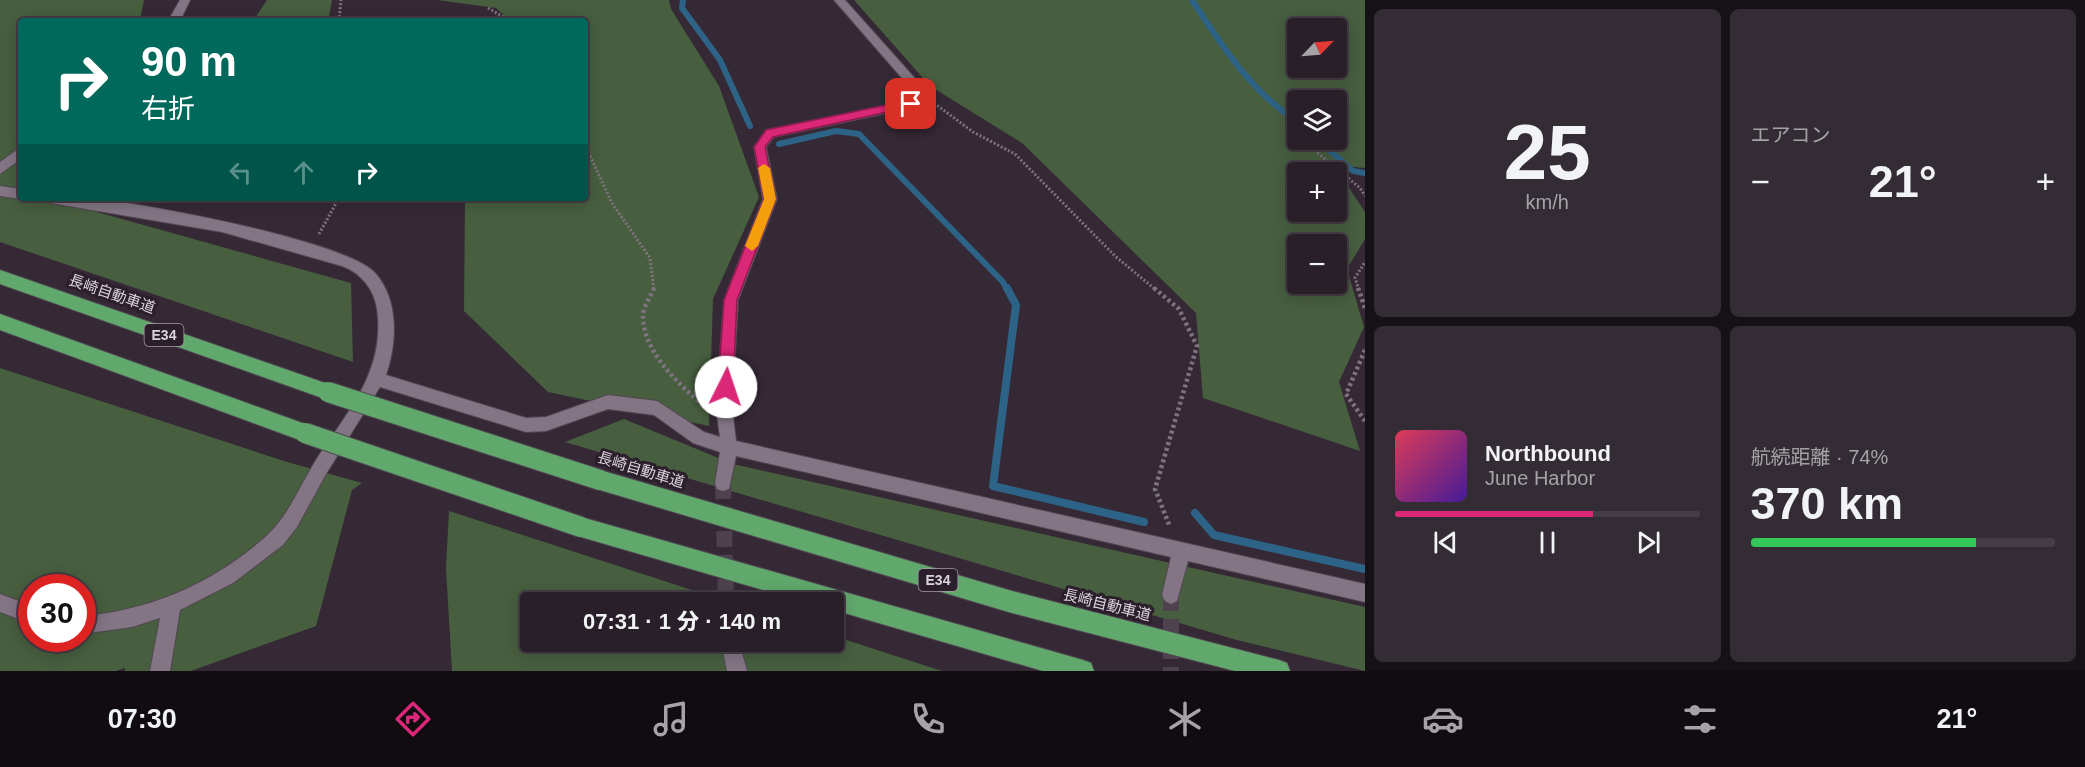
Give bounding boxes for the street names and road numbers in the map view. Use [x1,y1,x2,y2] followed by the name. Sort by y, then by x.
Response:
[67,271,157,316] street label: 長崎自動車道
[144,324,184,346] road number: E34
[596,448,687,491] street label: 長崎自動車道
[918,569,958,591] road number: E34
[1061,585,1153,624] street label: 長崎自動車道

